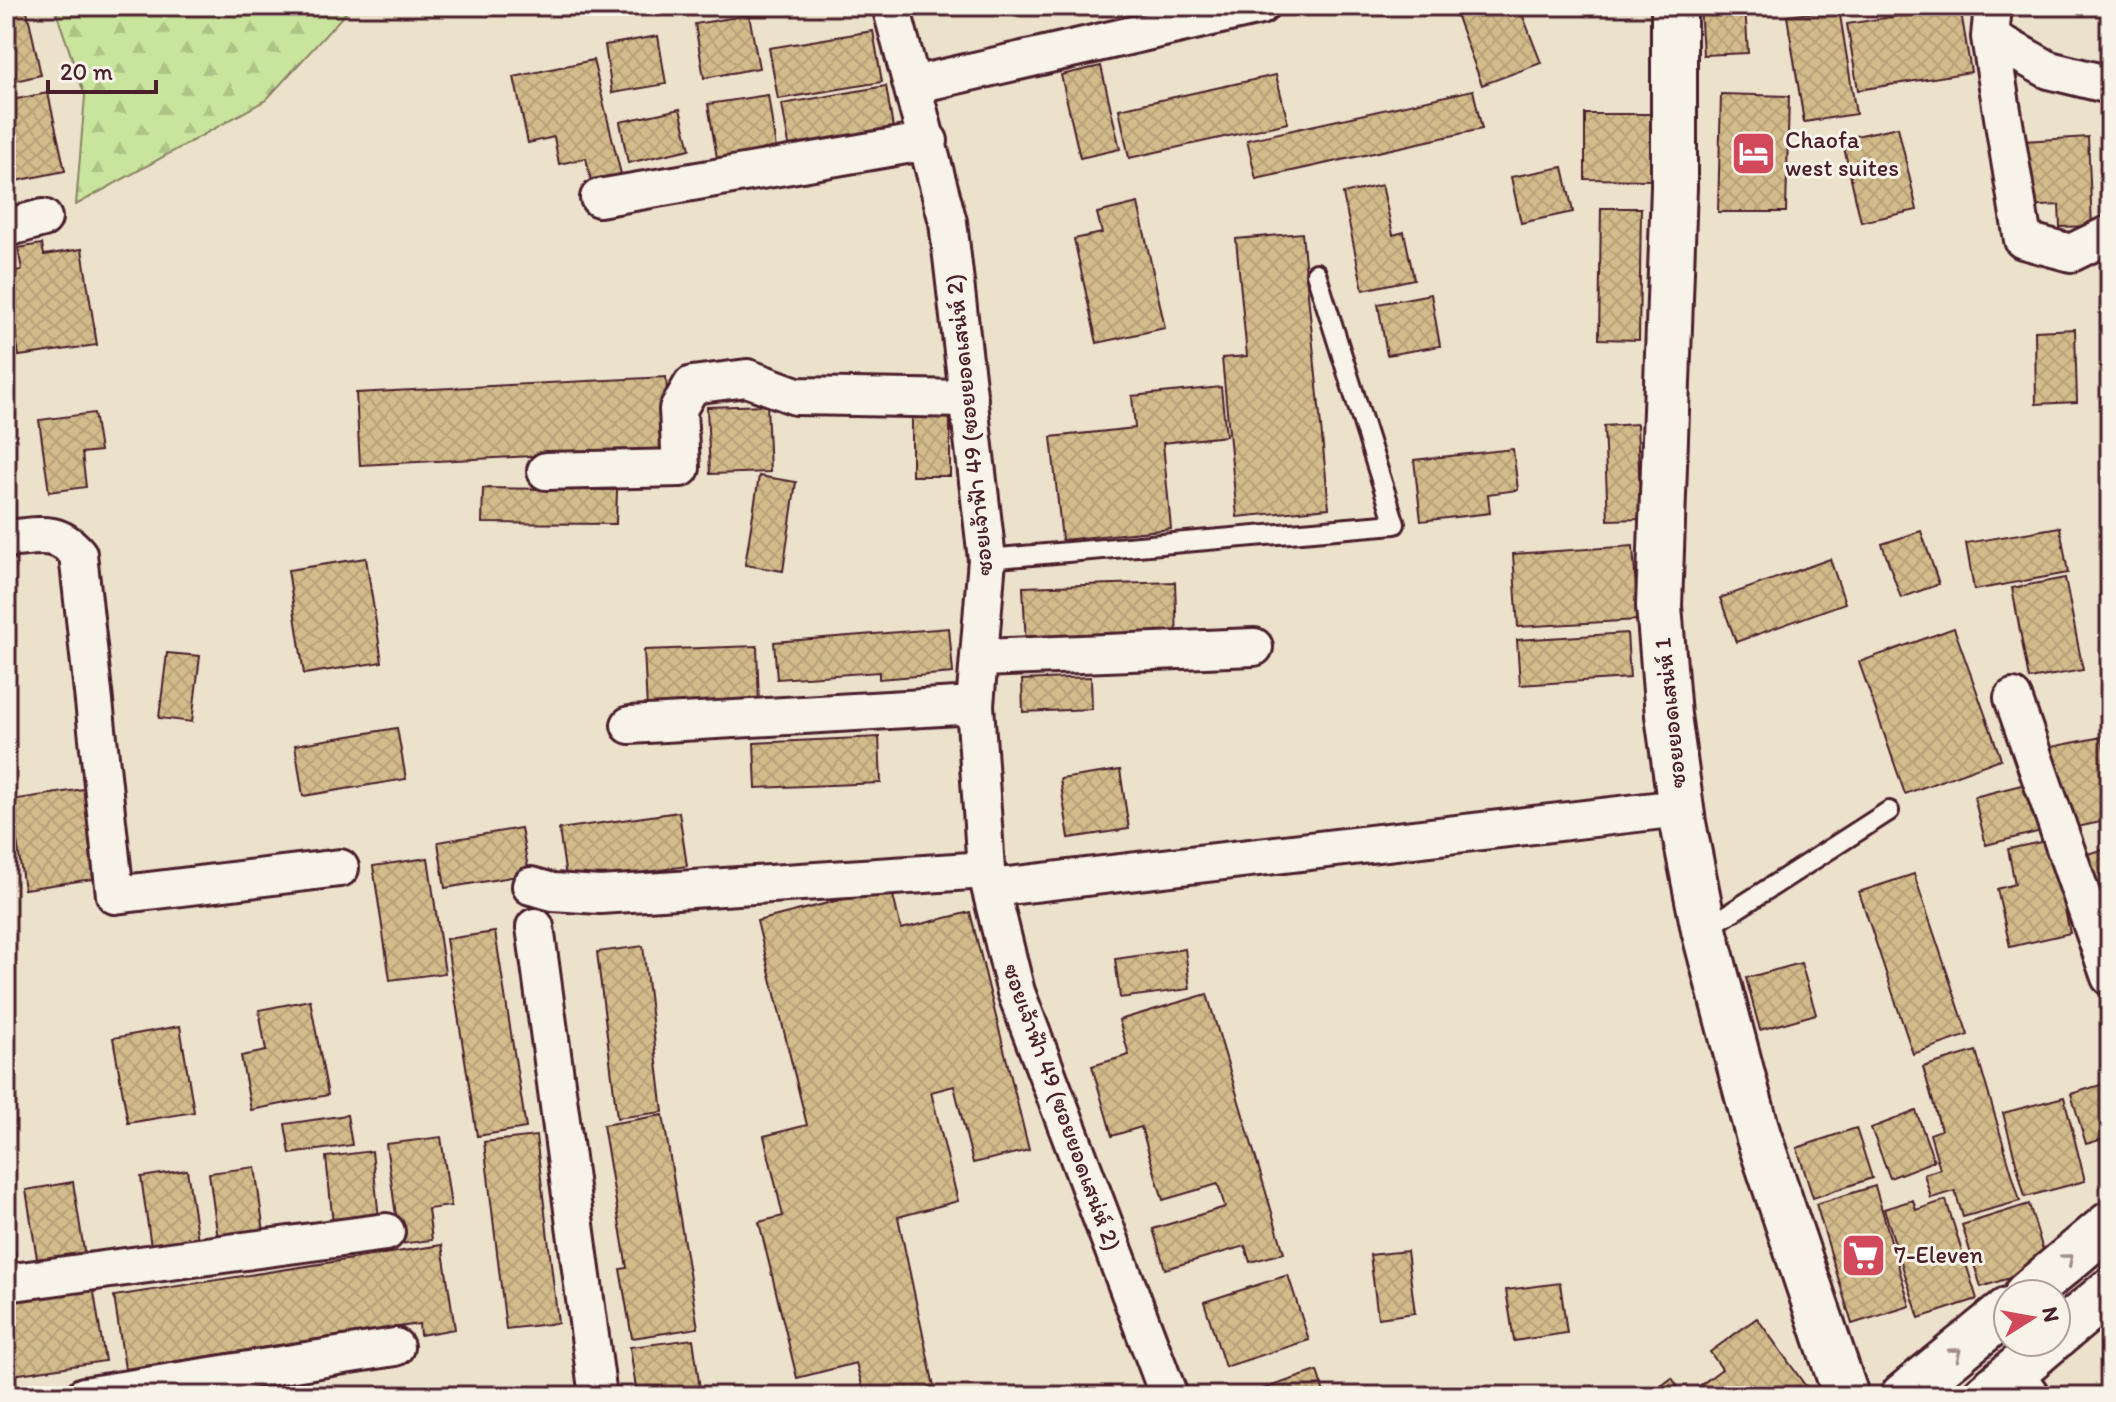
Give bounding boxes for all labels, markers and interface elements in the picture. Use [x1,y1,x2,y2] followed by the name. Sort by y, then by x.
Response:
[48,44,156,94] scale bar
[60,57,113,86] text: 20 m
[1785,125,1899,182] place label: Chaofa west suites
[1730,130,1778,178] hotel icon: Chaofa west suites
[938,273,999,577] street label: ซอยเจ้าฟ้า 49 (ซอยยอดเสน่ห์ 2)
[1647,636,1692,790] street label: ซอยยอดเสน่ห์ 1
[997,959,1128,1254] street label: ซอยเจ้าฟ้า 49 (ซอยยอดเสน่ห์ 2)
[1839,1231,1887,1279] supermarket icon: 7-Eleven
[1894,1240,1984,1269] place label: 7-Eleven
[2059,1254,2074,1269] one-way arrow
[1992,1278,2072,1358] north arrow
[2036,1304,2066,1324] text: N
[1947,1348,1961,1363] one-way arrow

